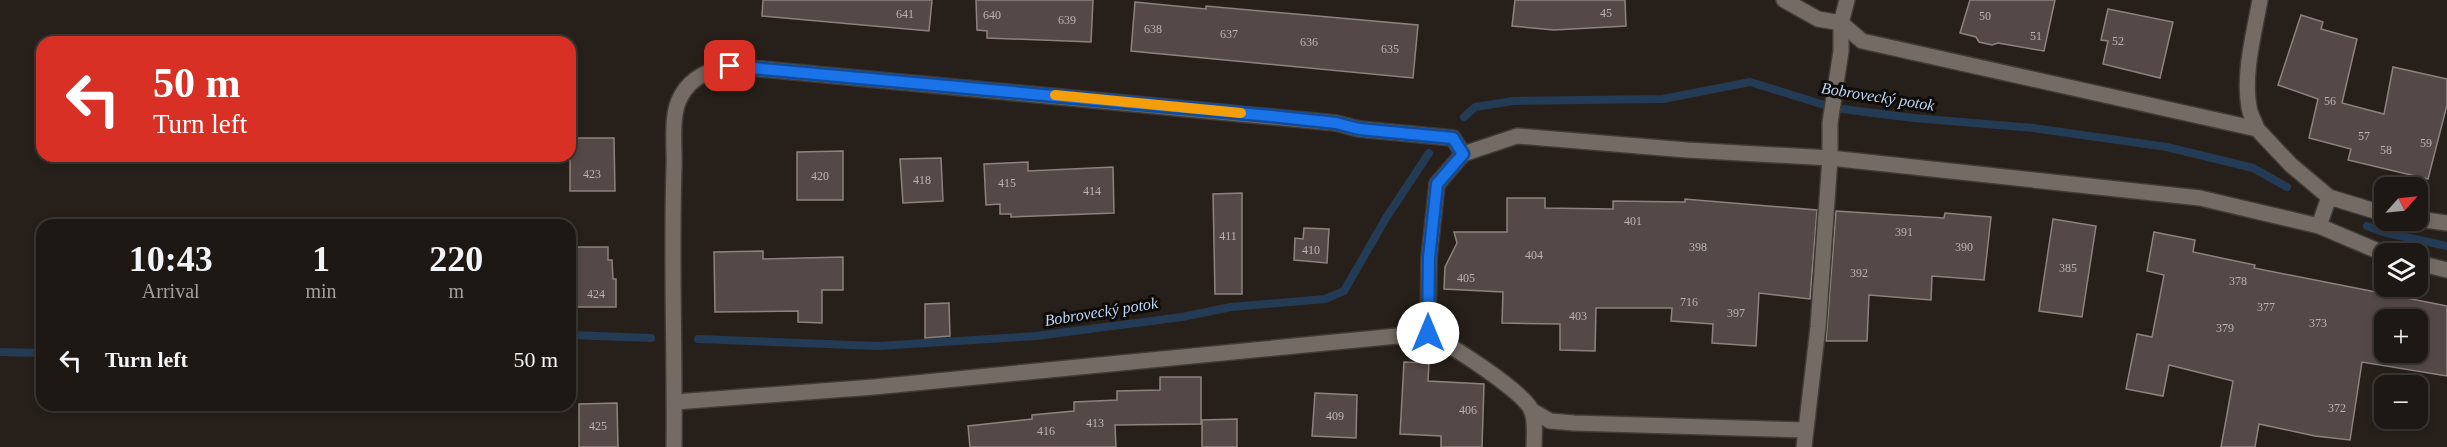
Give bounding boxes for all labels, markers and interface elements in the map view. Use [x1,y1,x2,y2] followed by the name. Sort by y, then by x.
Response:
[1600,6,1612,20] house number: 45
[896,7,914,21] house number: 641
[983,8,1001,22] house number: 640
[1979,9,1991,23] house number: 50
[1058,13,1076,27] house number: 639
[1144,22,1162,36] house number: 638
[1220,27,1238,41] house number: 637
[2030,29,2042,43] house number: 51
[2112,34,2124,48] house number: 52
[1300,35,1318,49] house number: 636
[704,40,755,91] pin
[1381,42,1399,56] house number: 635
[713,49,746,82] icon: arrive
[54,60,132,138] icon: left
[153,60,241,106] text: 50 m
[1820,79,1937,115] water label: Bobrovecký potok
[2324,94,2336,108] house number: 56
[153,109,247,139] text: Turn left
[2358,129,2370,143] house number: 57
[2420,136,2432,150] house number: 59
[2380,143,2392,157] house number: 58
[583,167,601,181] house number: 423
[811,169,829,183] house number: 420
[913,173,931,187] house number: 418
[998,176,1016,190] house number: 415
[2374,177,2428,231] north arrow
[2374,177,2428,429] map controls
[1083,184,1101,198] house number: 414
[1624,214,1642,228] house number: 401
[1895,225,1913,239] house number: 391
[1219,229,1237,243] house number: 411
[129,239,213,279] text: 10:43
[312,239,330,279] text: 1
[429,239,483,279] text: 220
[1689,240,1707,254] house number: 398
[1955,240,1973,254] house number: 390
[1302,243,1320,257] house number: 410
[2374,243,2428,297] button: layers
[1525,248,1543,262] house number: 404
[2059,261,2077,275] house number: 385
[1850,266,1868,280] house number: 392
[1457,271,1475,285] house number: 405
[2229,274,2247,288] house number: 378
[142,280,200,302] text: Arrival
[305,280,337,302] text: min
[449,280,464,302] text: m
[587,287,605,301] house number: 424
[1043,294,1160,330] water label: Bobrovecký potok
[1680,295,1698,309] house number: 716
[2257,300,2275,314] house number: 377
[1396,301,1460,365] position arrow
[1727,306,1745,320] house number: 397
[1569,309,1587,323] house number: 403
[2374,309,2428,363] button: +
[2309,316,2327,330] house number: 373
[2216,321,2234,335] house number: 379
[54,344,87,377] icon: left
[105,347,188,372] text: Turn left
[513,347,558,372] text: 50 m
[2374,375,2428,429] button: −
[2328,401,2346,415] house number: 372
[1459,403,1477,417] house number: 406
[1326,409,1344,423] house number: 409
[1086,416,1104,430] house number: 413
[589,419,607,433] house number: 425
[1037,424,1055,438] house number: 416

